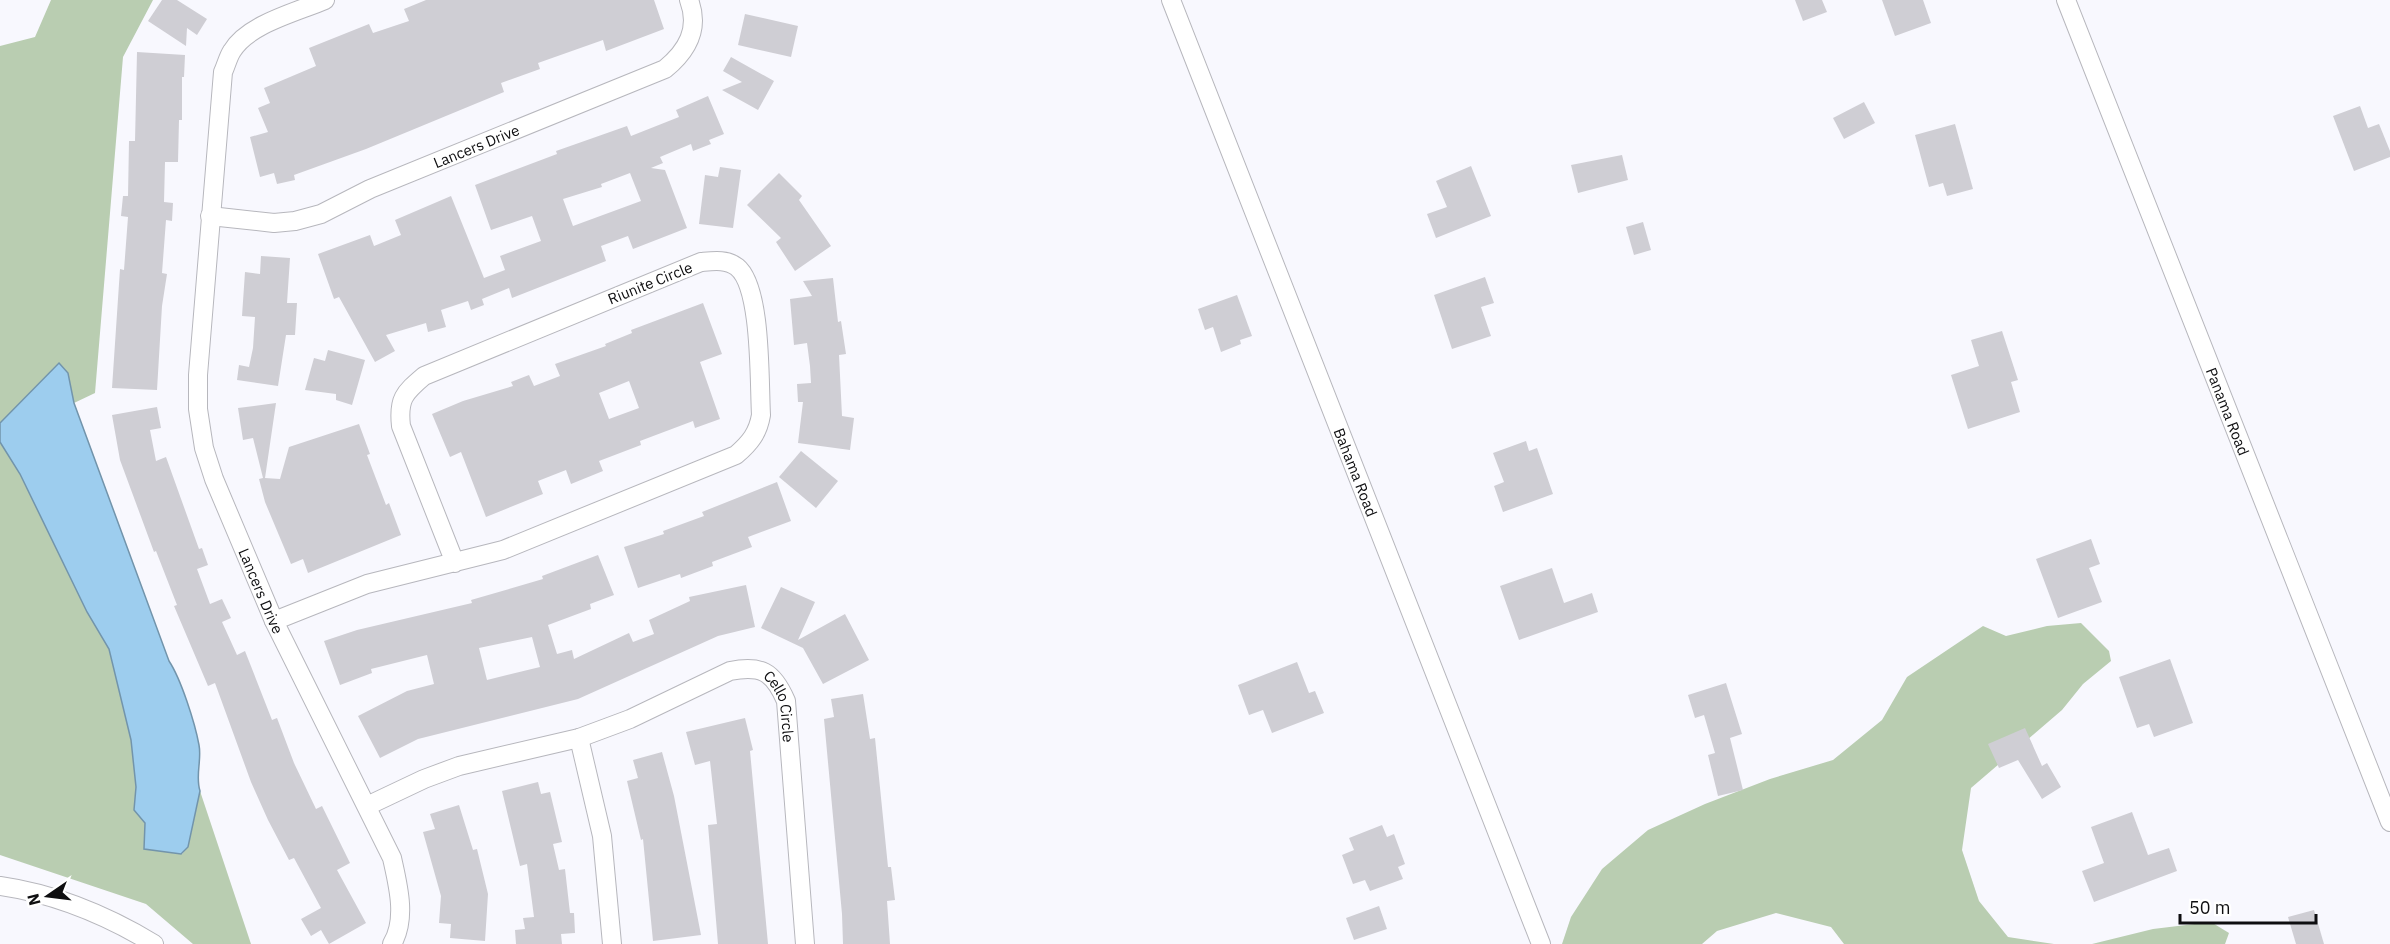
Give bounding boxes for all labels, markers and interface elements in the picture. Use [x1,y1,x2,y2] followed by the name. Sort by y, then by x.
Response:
[430,120,522,172] street label: Lancers Drive
[605,257,695,309] street label: Riunite Circle
[2202,365,2254,458] street label: Panama Road
[1330,425,1382,519] street label: Bahama Road
[235,545,288,637] street label: Lancers Drive
[760,666,799,743] street label: Cello Circle
[18,866,78,926] north arrow
[2180,887,2316,925] scale bar
[22,892,45,908] text: N
[2189,896,2231,919] text: 50 m

